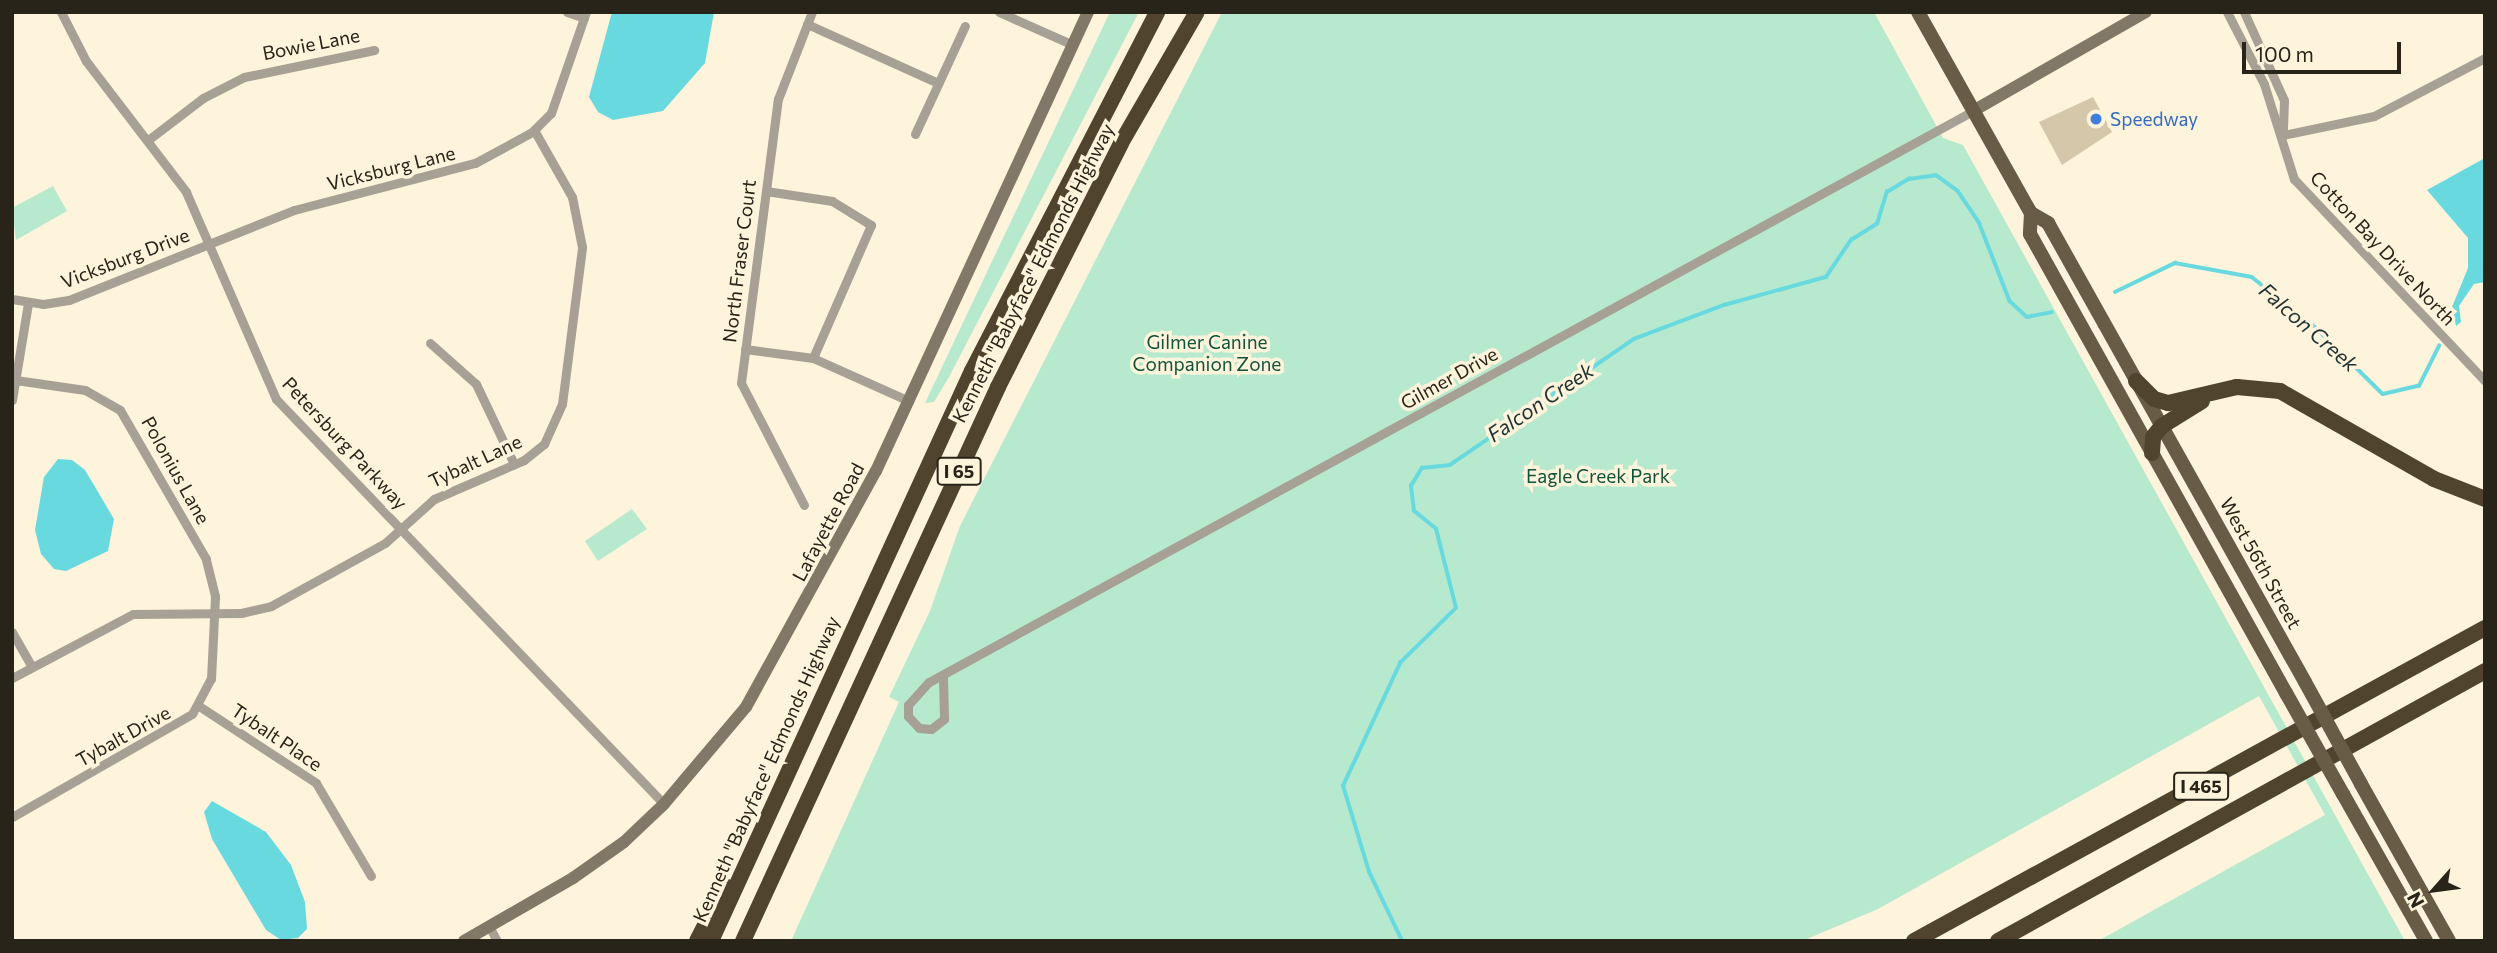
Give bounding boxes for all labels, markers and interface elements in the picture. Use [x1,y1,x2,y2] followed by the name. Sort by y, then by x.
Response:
[260,23,362,65] street label: Bowie Lane
[2245,28,2404,72] scale bar
[2255,41,2314,66] text: 100 m
[2110,108,2198,130] place label: Speedway
[2088,111,2104,127] marker: Speedway
[947,120,1119,426] street label: Kenneth "Babyface" Edmonds Highway
[325,141,457,195] street label: Vicksburg Lane
[2306,166,2460,330] street label: Cotton Bay Drive North
[718,178,760,344] street label: North Fraser Court
[58,223,192,293] street label: Vicksburg Drive
[2254,277,2364,377] water label: Falcon Creek
[1133,331,1281,375] park label: Gilmer Canine Companion Zone
[1397,342,1501,414] street label: Gilmer Drive
[1482,357,1598,447] water label: Falcon Creek
[278,372,412,514] street label: Petersburg Parkway
[137,412,215,528] street label: Polonius Lane
[425,430,525,492] street label: Tybalt Lane
[936,457,982,486] road number: I 65
[787,459,869,585] street label: Lafayette Road
[1526,465,1670,487] park label: Eagle Creek Park
[2216,493,2306,633] street label: West 56th Street
[688,612,844,926] street label: Kenneth "Babyface" Edmonds Highway
[227,698,327,776] street label: Tybalt Place
[72,701,174,771] street label: Tybalt Drive
[2173,772,2229,800] road number: I 465
[2399,855,2469,925] north arrow
[2402,888,2429,912] text: N

